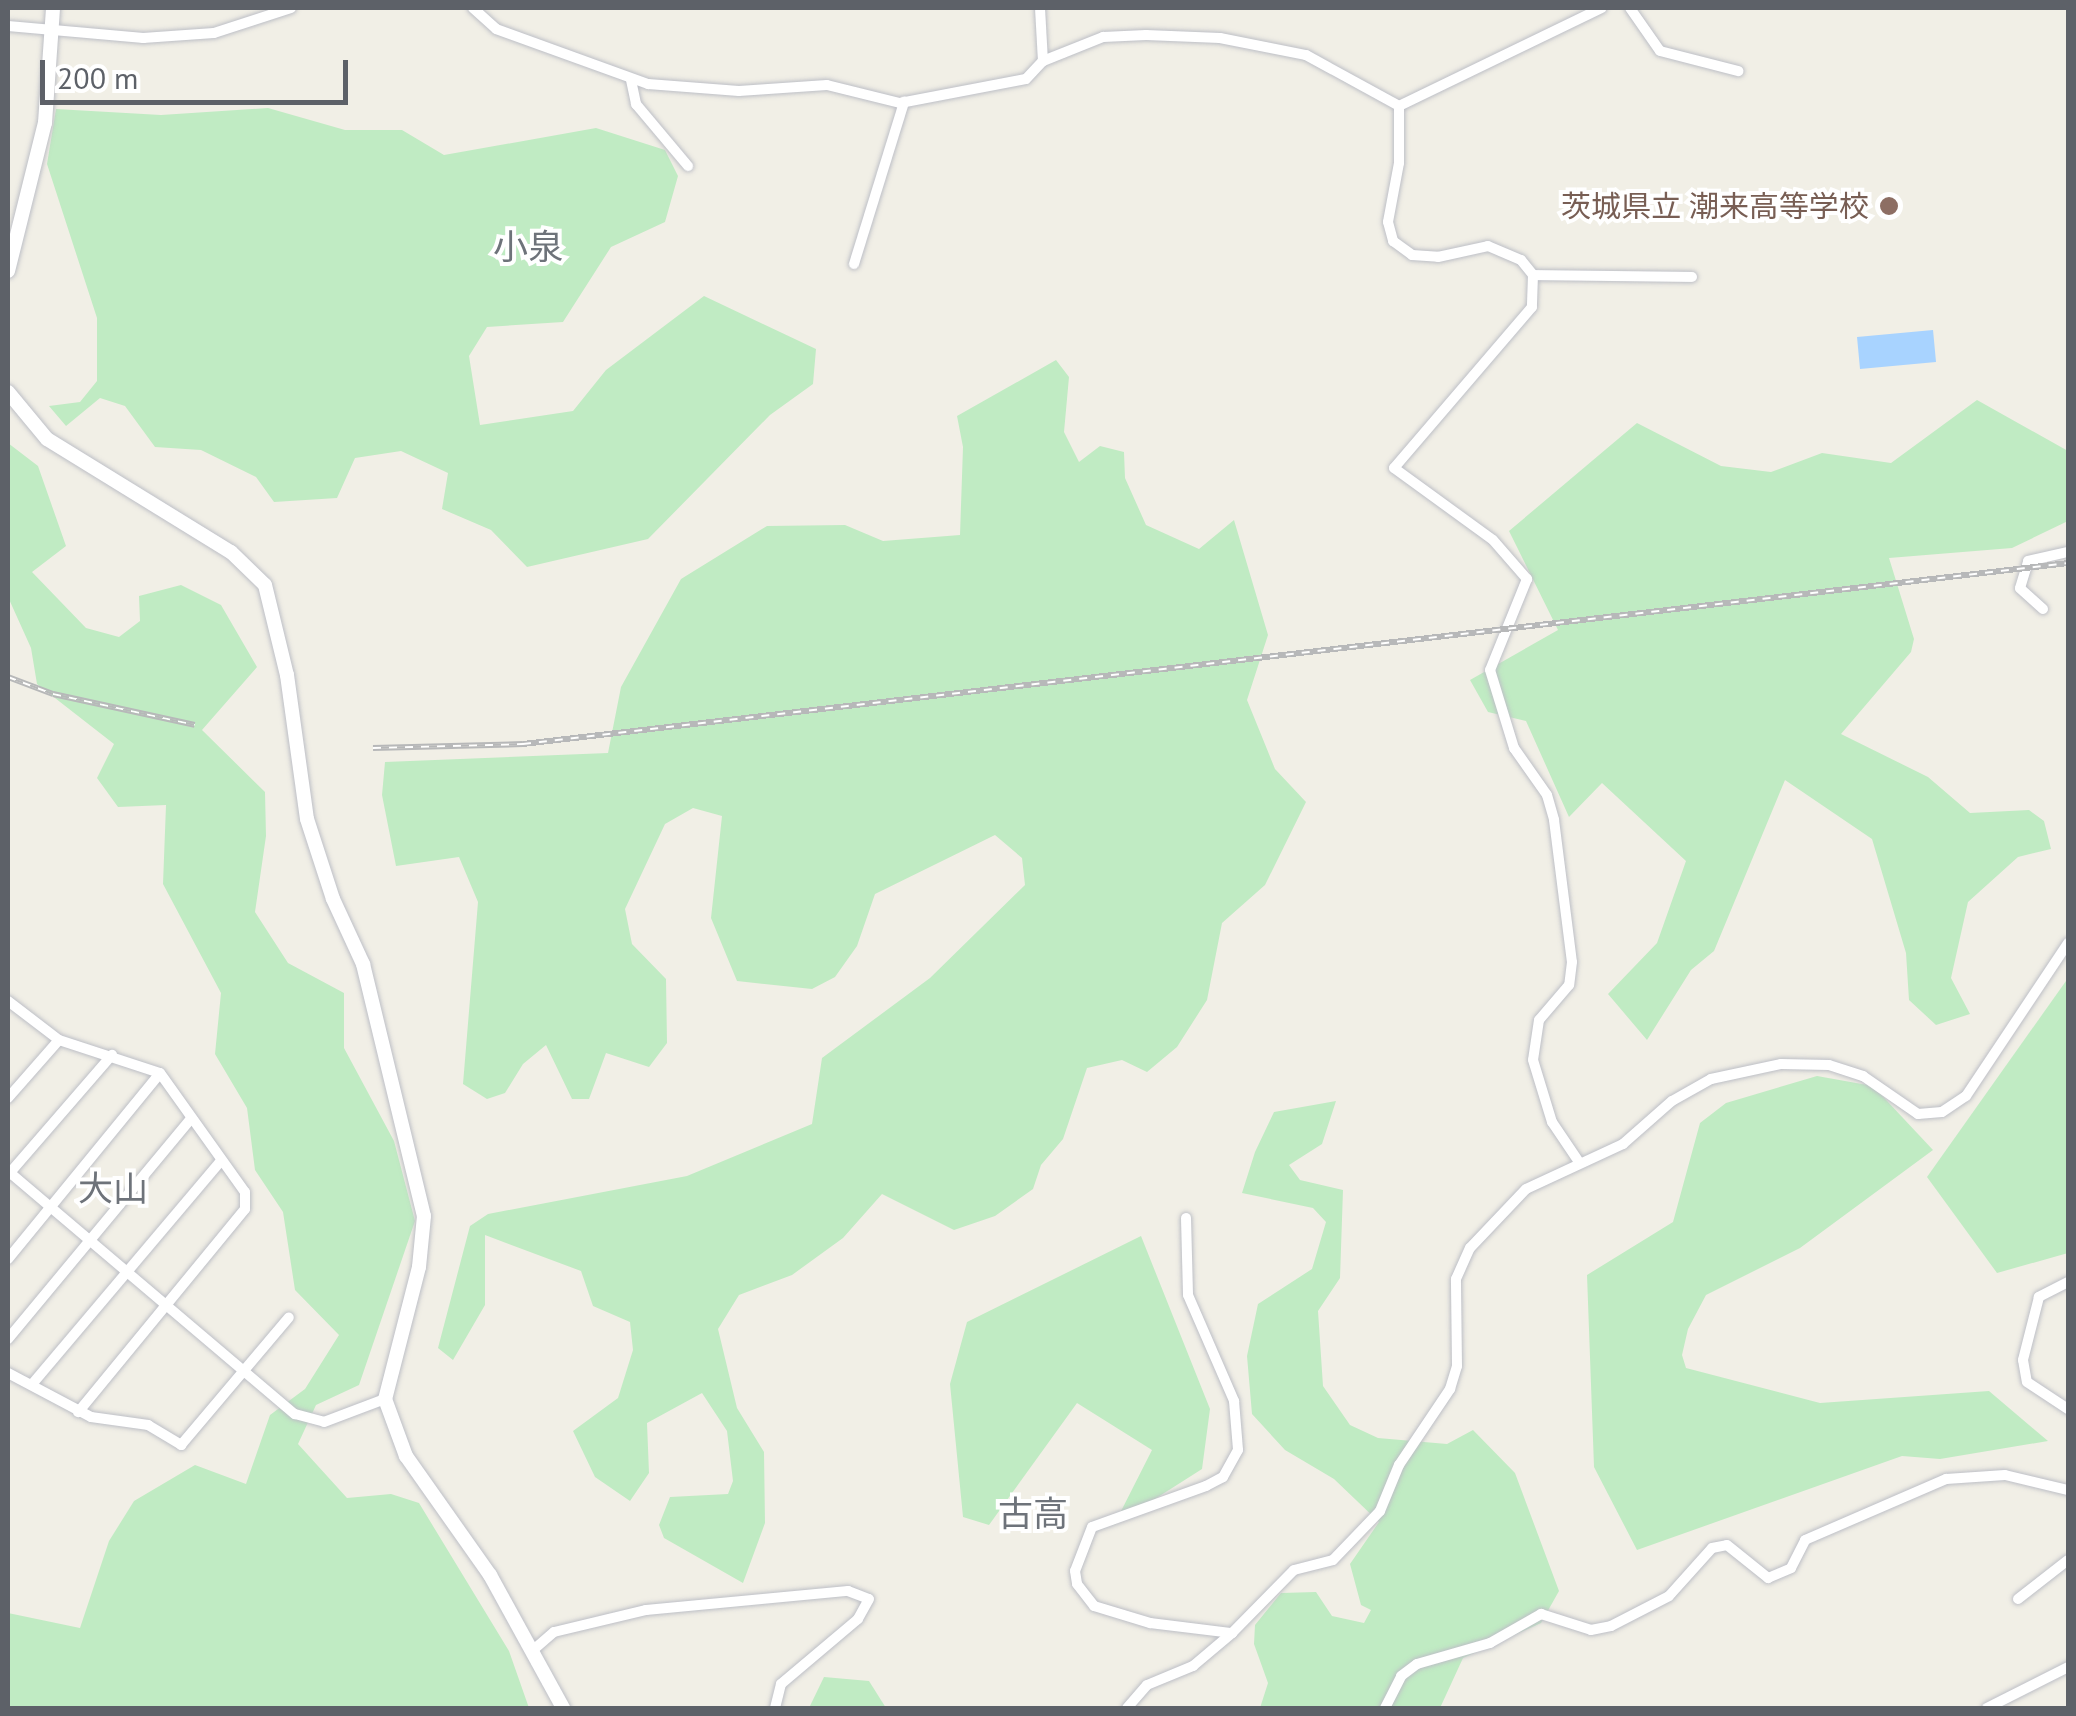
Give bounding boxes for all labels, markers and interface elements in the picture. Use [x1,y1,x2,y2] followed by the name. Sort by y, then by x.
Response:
[45,40,352,102] scale bar
[57,58,138,97] text: 200 m
[1561,188,1869,224] place label: 茨城県立 潮来高等学校
[1878,195,1900,217] marker: 茨城県立 潮来高等学校
[493,225,563,267] district label: 小泉
[78,1167,148,1209] district label: 大山
[998,1492,1068,1534] district label: 古高

